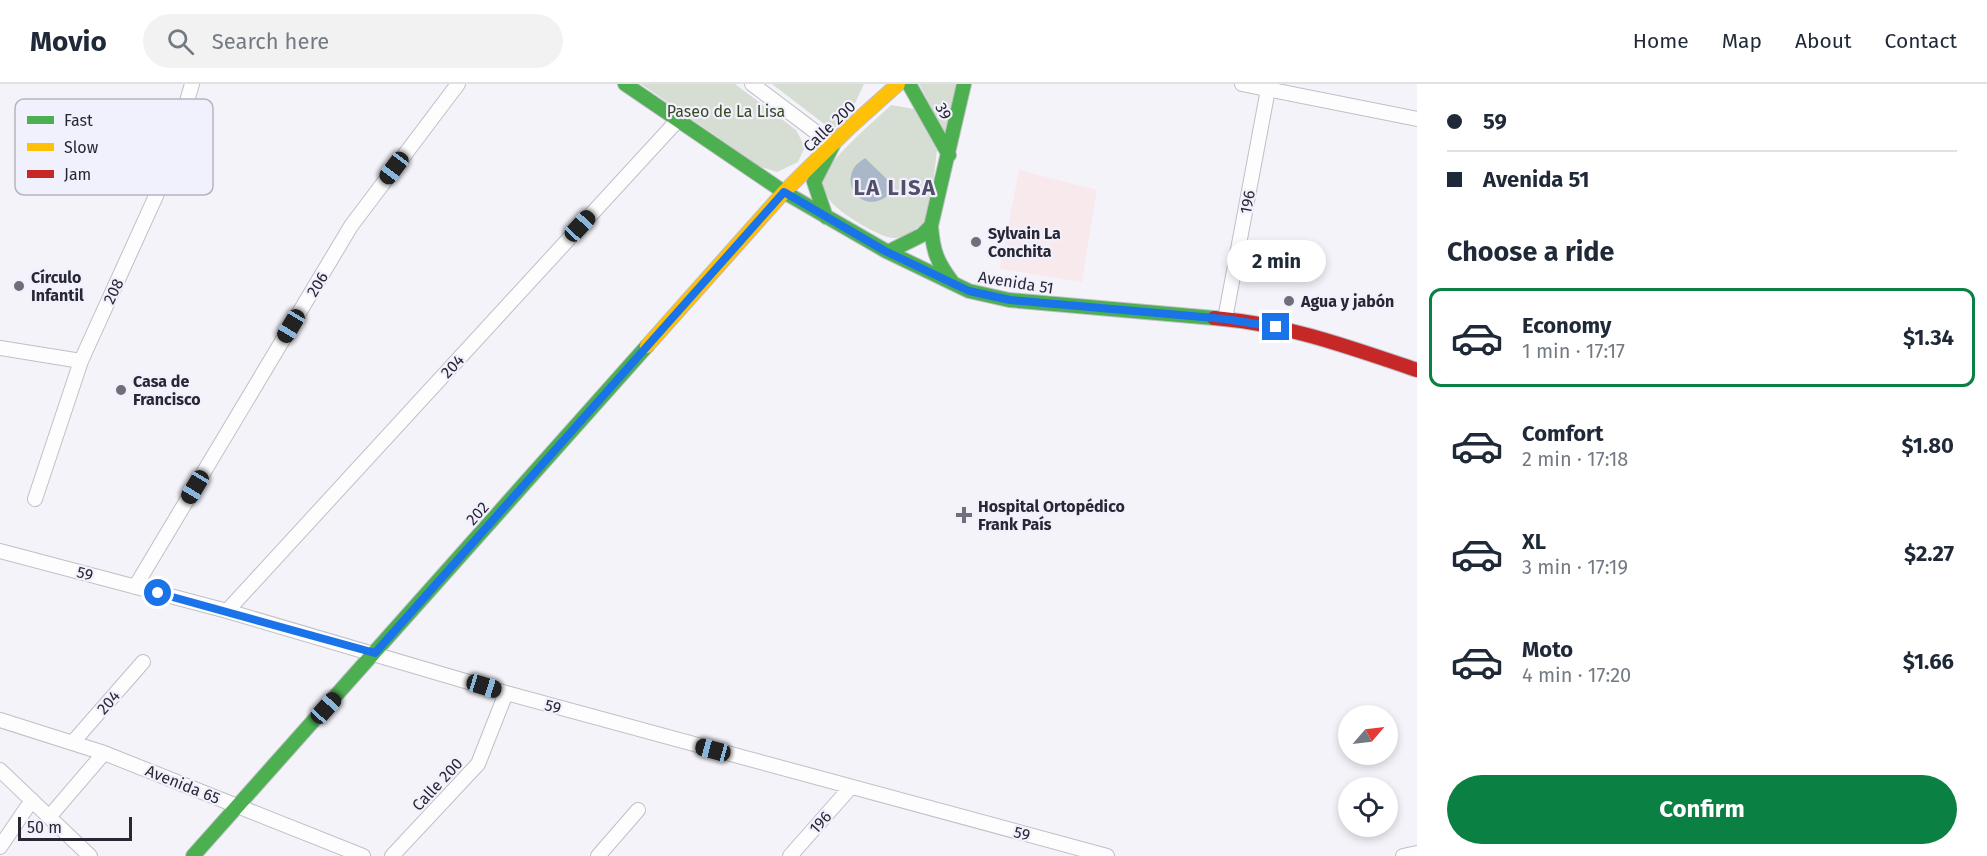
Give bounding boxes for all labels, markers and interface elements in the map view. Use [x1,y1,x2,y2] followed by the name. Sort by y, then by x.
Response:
[143,14,563,68] search box
[30,25,107,58] text: Movio
[164,25,197,58] icon: search
[212,28,329,55] text: Search here
[1633,28,1689,54] text: Home
[1722,28,1762,54] text: Map
[1795,28,1852,54] text: About
[1885,28,1957,54] text: Contact
[799,97,860,156] street label: Calle 200
[15,99,213,195] legend
[931,100,956,123] street label: 39
[667,102,785,121] park label: Paseo de La Lisa
[1483,108,1507,135] text: 59
[64,111,93,130] text: Fast
[64,138,99,157] text: Slow
[376,148,412,188] car
[64,165,91,184] text: Jam
[1483,166,1589,193] text: Avenida 51
[853,174,937,201] district label: LA LISA
[1236,189,1259,215] street label: 196
[561,207,599,245] car
[988,224,1061,261] place label: Sylvain La Conchita
[969,235,983,249] marker: Sylvain La Conchita
[1447,236,1614,268] text: Choose a ride
[1226,240,1326,282] callout: 2 min
[1252,249,1301,273] text: 2 min
[977,267,1055,298] street label: Avenida 51
[31,268,84,305] place label: Círculo Infantil
[303,268,332,300] street label: 206
[99,275,128,307] street label: 208
[12,279,26,293] marker: Círculo Infantil
[1300,292,1394,311] place label: Agua y jabón
[1282,294,1296,308] marker: Agua y jabón
[274,306,308,346] car
[1450,311,1504,365] icon: car
[1522,312,1611,339] text: Economy
[1262,313,1289,340] route end
[1903,324,1954,351] text: $1.34
[1522,339,1625,363] text: 1 min · 17:17
[437,350,468,382] street label: 204
[133,372,201,409] place label: Casa de Francisco
[114,383,128,397] marker: Casa de Francisco
[1450,419,1504,473] icon: car
[1522,420,1603,447] text: Comfort
[1902,432,1954,459] text: $1.80
[1522,447,1628,471] text: 2 min · 17:18
[178,467,212,507] car
[978,497,1125,534] place label: Hospital Ortopédico Frank País
[462,498,493,529] street label: 202
[955,506,973,524] marker: Hospital Ortopédico Frank País
[1450,527,1504,581] icon: car
[1522,528,1546,555] text: XL
[1904,540,1954,567] text: $2.27
[1522,555,1628,579] text: 3 min · 17:19
[75,562,95,585] street label: 59
[144,579,171,606] route start
[1450,635,1504,689] icon: car
[1522,636,1573,663] text: Moto
[1903,648,1954,675] text: $1.66
[1522,663,1631,687] text: 4 min · 17:20
[464,672,504,700] car
[93,686,124,718] street label: 204
[307,689,345,727] car
[543,695,563,718] street label: 59
[1338,705,1398,765] north arrow
[1338,705,1398,837] map controls
[693,737,733,763] car
[408,754,467,815] street label: Calle 200
[143,761,223,808] street label: Avenida 65
[1447,775,1957,844] button: Confirm
[1338,777,1398,837] button: locate
[805,807,835,838] street label: 196
[18,814,132,842] scale bar
[27,818,62,837] text: 50 m
[1012,822,1032,845] street label: 59

